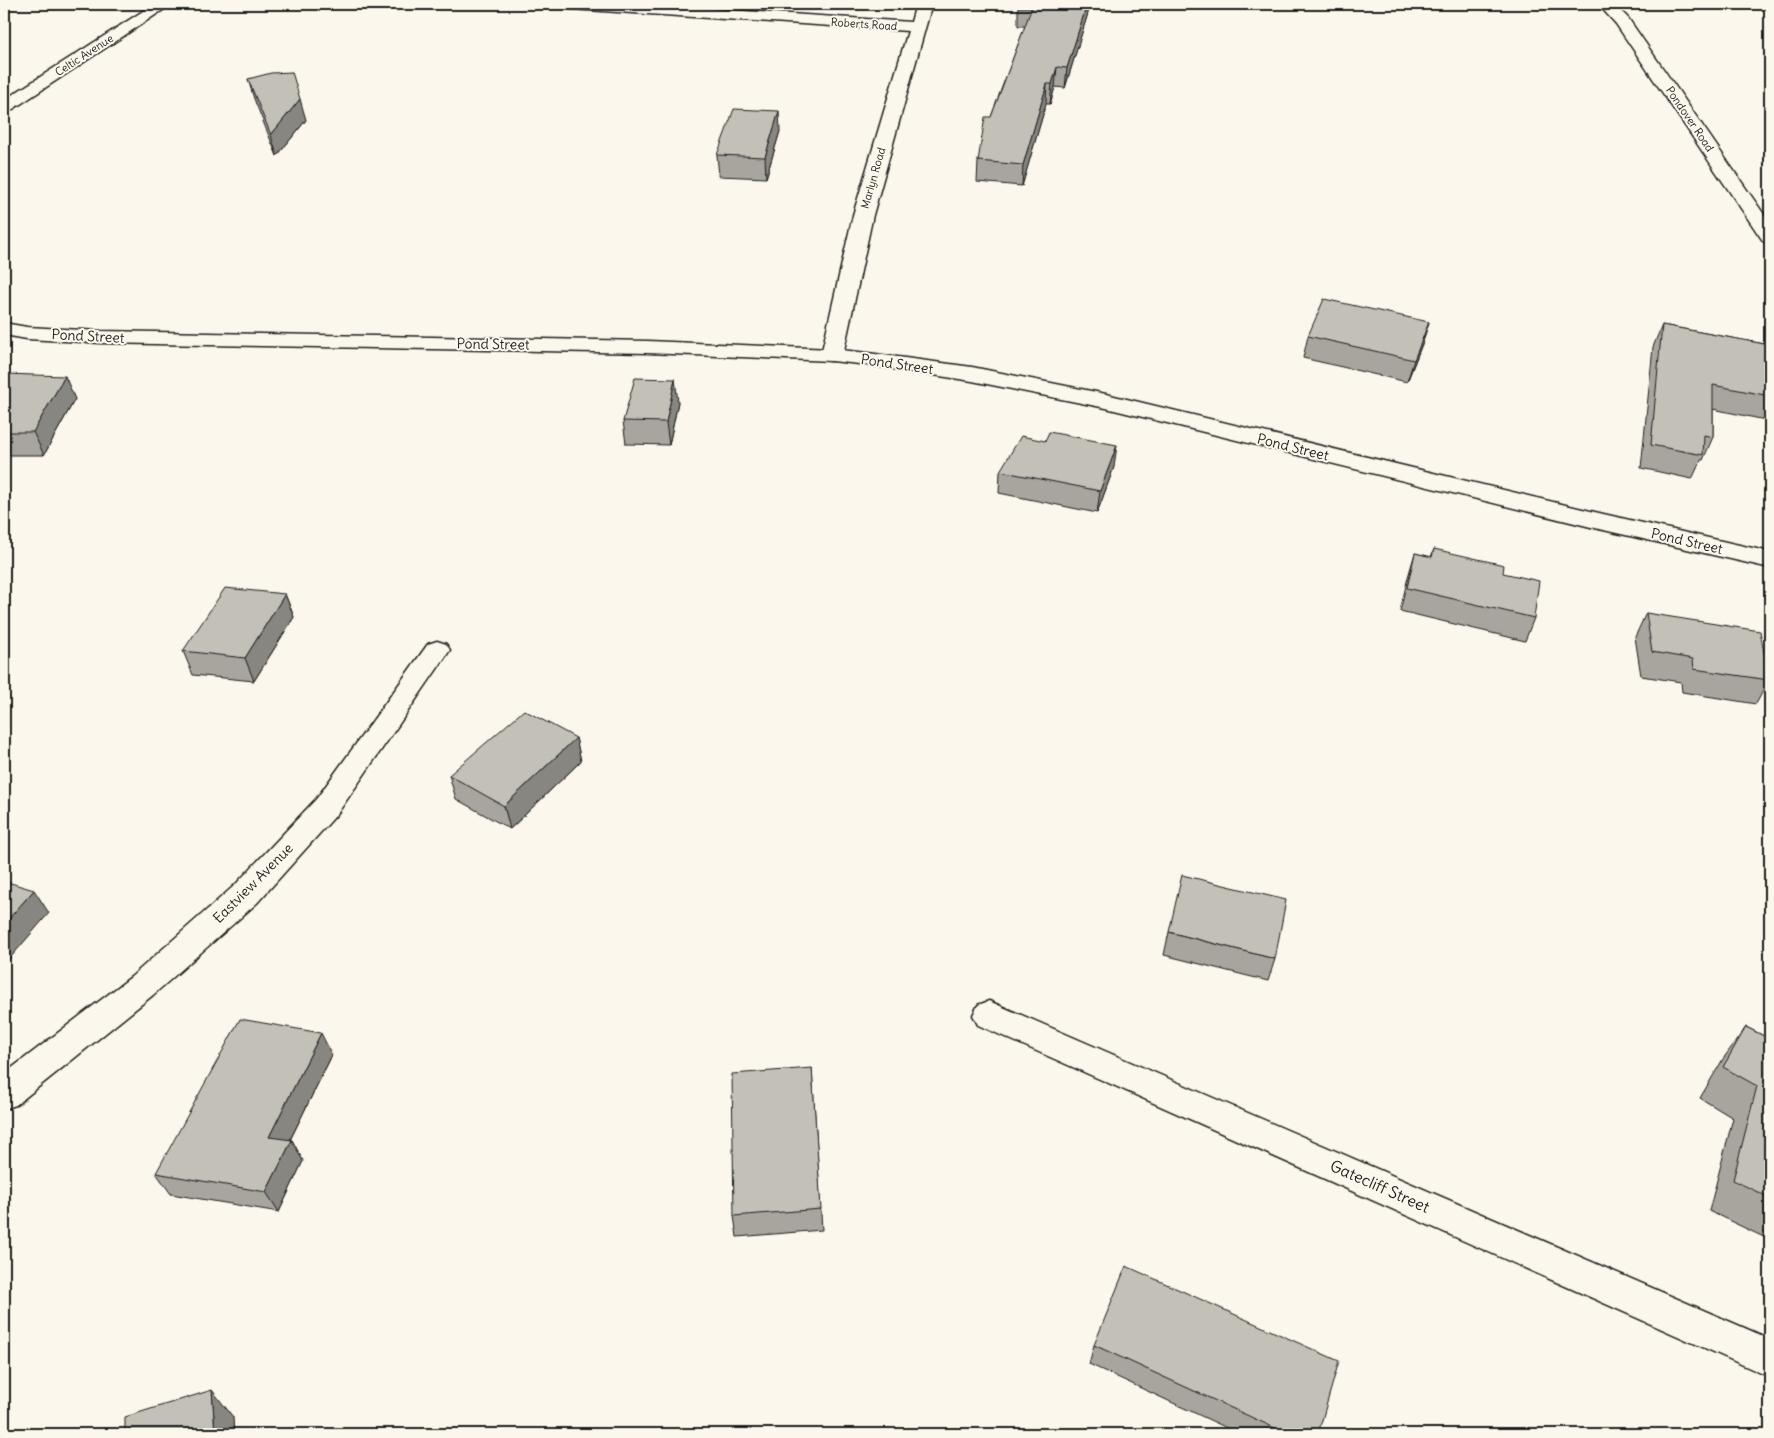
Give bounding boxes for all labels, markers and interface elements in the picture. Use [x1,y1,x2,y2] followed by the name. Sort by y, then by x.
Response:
[830,15,898,33] street label: Roberts Road
[52,31,116,79] street label: Celtic Avenue
[1663,84,1717,155] street label: Pondover Road
[858,145,889,210] street label: Marlyn Road
[51,325,125,347] street label: Pond Street
[456,334,530,354] street label: Pond Street
[860,350,935,378] street label: Pond Street
[1255,429,1331,465] street label: Pond Street
[1649,524,1725,558] street label: Pond Street
[209,839,297,927] street label: Eastview Avenue
[1327,1155,1433,1217] street label: Gatecliff Street

